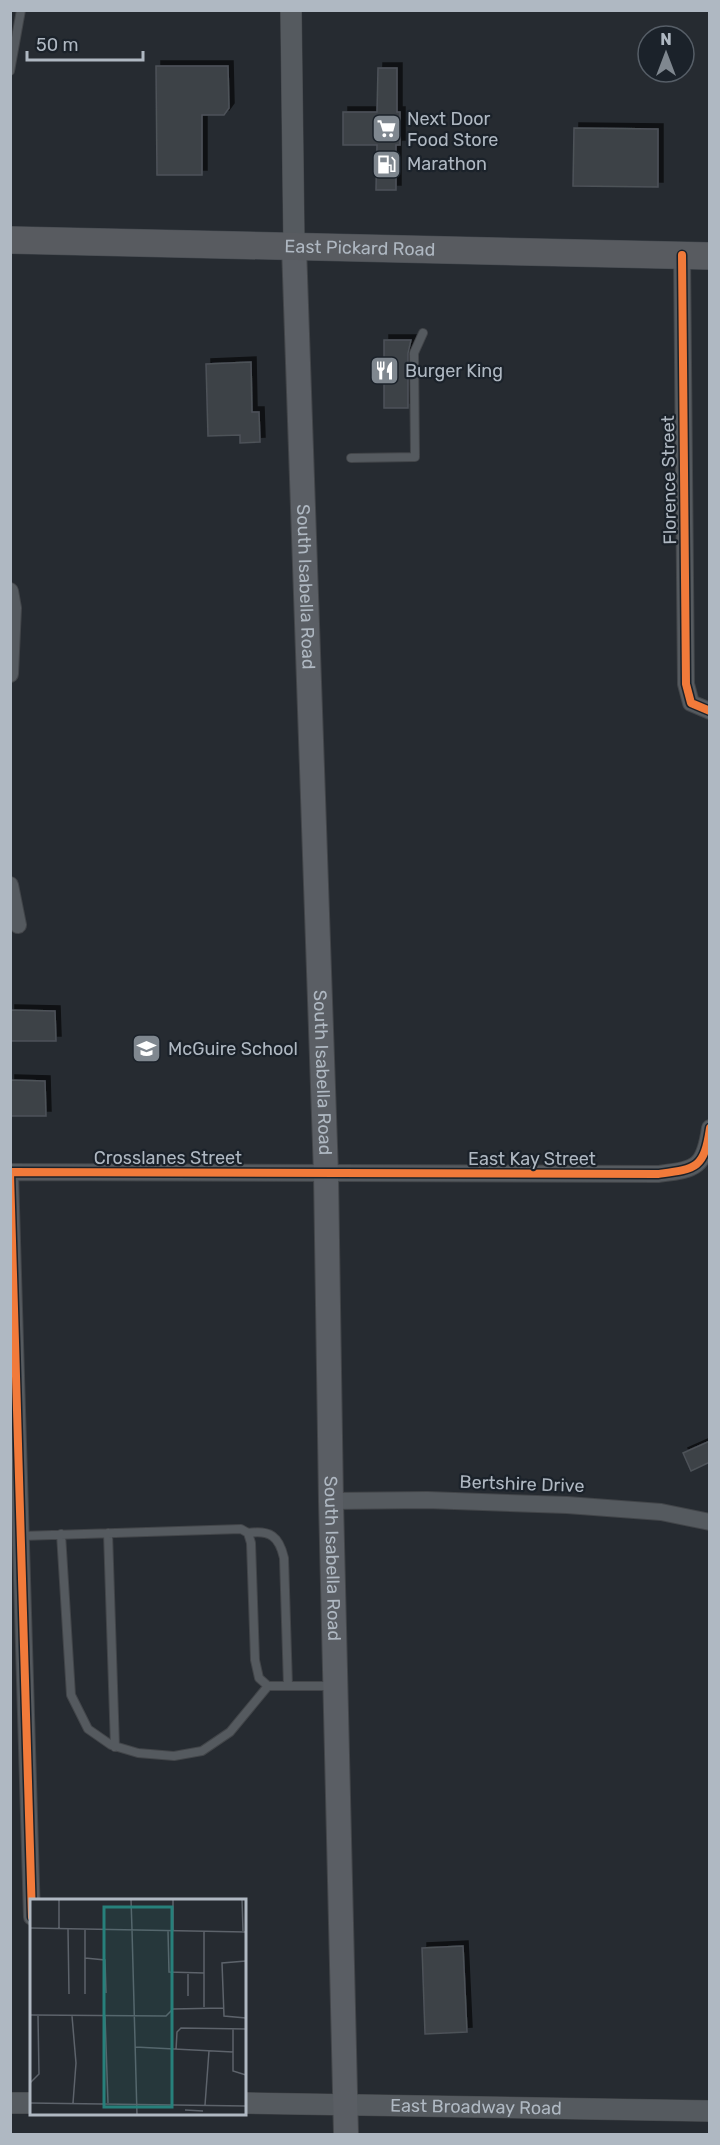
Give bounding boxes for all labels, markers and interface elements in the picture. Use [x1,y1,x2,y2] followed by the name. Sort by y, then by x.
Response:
[27,24,142,62] scale bar
[636,24,696,84] north arrow
[660,30,672,49] text: N
[36,34,79,56] text: 50 m
[407,108,498,151] place label: Next Door Food Store
[370,113,402,145] supermarket icon: Next Door Food Store
[370,148,402,180] fuel station icon: Marathon
[407,153,487,175] place label: Marathon
[284,235,436,261] street label: East Pickard Road
[368,355,400,387] restaurant icon: Burger King
[405,360,503,382] place label: Burger King
[657,415,681,545] street label: Florence Street
[292,504,320,670] street label: South Isabella Road
[309,989,336,1156] street label: South Isabella Road
[131,1033,163,1065] school or university icon: McGuire School
[168,1038,298,1060] place label: McGuire School
[94,1147,242,1169] street label: Crosslanes Street
[468,1148,596,1170] street label: East Kay Street
[459,1471,585,1497] street label: Bertshire Drive
[320,1476,345,1641] street label: South Isabella Road
[30,1899,246,2115] inset map
[390,2095,562,2119] street label: East Broadway Road

